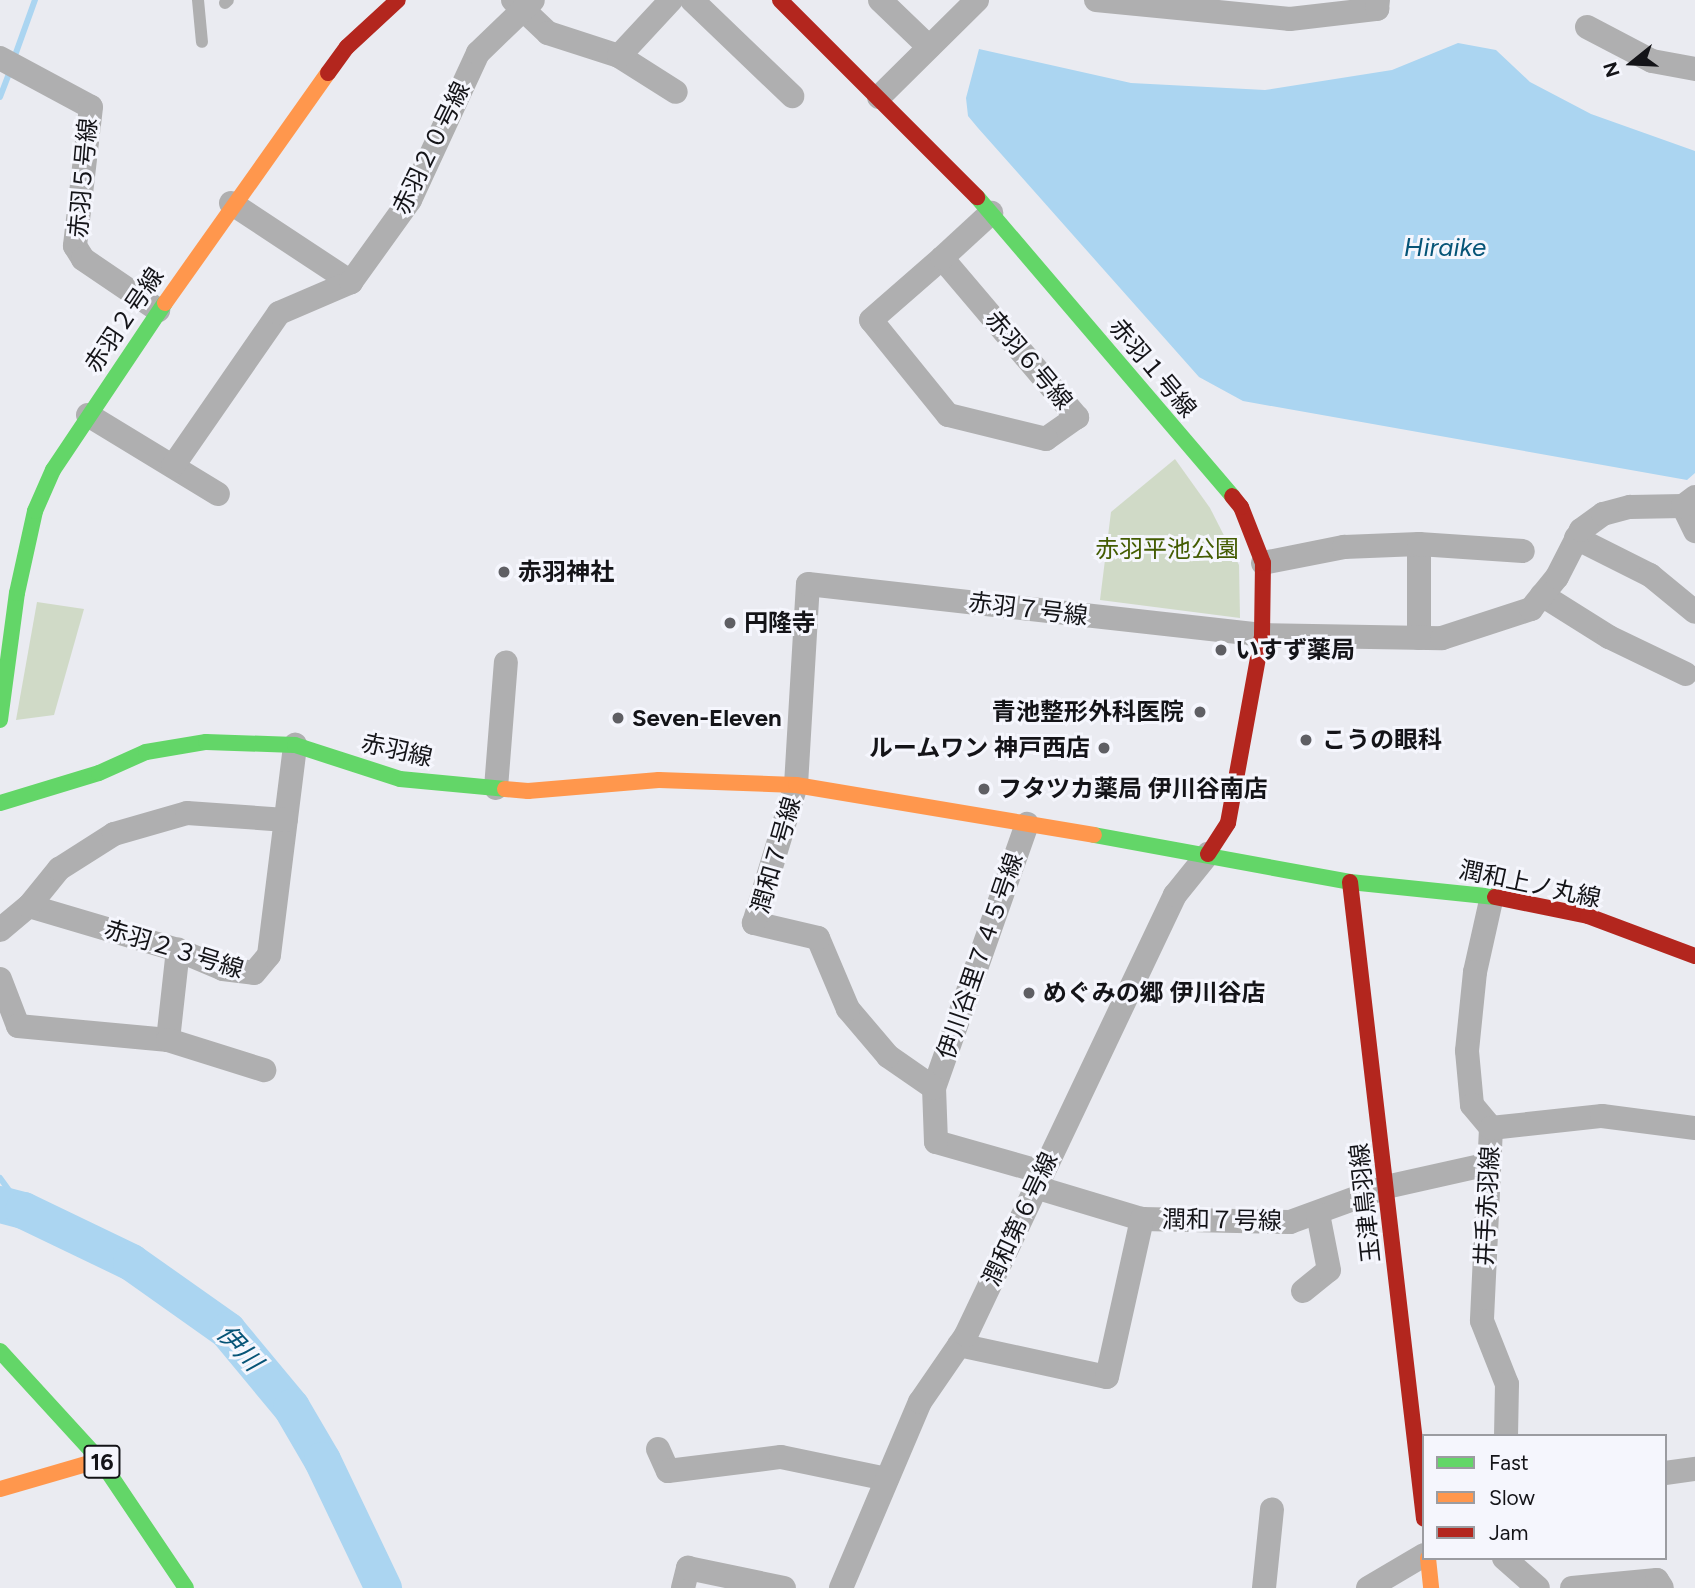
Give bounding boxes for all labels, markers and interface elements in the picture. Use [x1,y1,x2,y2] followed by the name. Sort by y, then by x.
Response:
[1597,28,1667,98] north arrow
[1598,59,1625,80] text: N
[386,77,476,219] street label: 赤羽２０号線
[63,117,103,239] street label: 赤羽５号線
[1404,232,1486,264] water label: Hiraike
[79,262,169,378] street label: 赤羽２号線
[979,305,1079,415] street label: 赤羽６号線
[1103,313,1203,423] street label: 赤羽１号線
[1095,535,1239,563] park label: 赤羽平池公園
[518,558,614,586] place label: 赤羽神社
[496,564,512,580] marker: 赤羽神社
[967,587,1089,631] street label: 赤羽７号線
[744,609,816,637] place label: 円隆寺
[722,615,738,631] marker: 円隆寺
[1235,636,1355,664] place label: いすず薬局
[1213,642,1229,658] marker: いすず薬局
[992,698,1184,726] place label: 青池整形外科医院
[1190,702,1210,722] marker: 青池整形外科医院
[632,704,782,732] place label: Seven-Eleven
[610,710,626,726] marker: Seven-Eleven
[1322,726,1442,754] place label: こうの眼科
[359,728,435,772] street label: 赤羽線
[1296,730,1316,750] marker: こうの眼科
[868,734,1090,762] place label: ルームワン 神戸西店
[1096,740,1112,756] marker: ルームワン 神戸西店
[998,775,1268,803] place label: フタツカ薬局 伊川谷南店
[976,781,992,797] marker: フタツカ薬局 伊川谷南店
[746,793,806,917] street label: 潤和７号線
[931,849,1029,1063] street label: 伊川谷里７４５号線
[1457,855,1603,913] street label: 潤和上ノ丸線
[101,914,247,984] street label: 赤羽２３号線
[1043,979,1265,1007] place label: めぐみの郷 伊川谷店
[1021,985,1037,1001] marker: めぐみの郷 伊川谷店
[1344,1142,1386,1264] street label: 玉津鳥羽線
[1469,1145,1505,1267] street label: 井手赤羽線
[977,1148,1063,1290] street label: 潤和第６号線
[1162,1205,1282,1235] street label: 潤和７号線
[210,1318,268,1378] water label: 伊川
[1422,1434,1667,1560] legend
[83,1442,121,1482] road number: 16
[1489,1450,1529,1475] text: Fast
[1489,1485,1535,1510] text: Slow
[1489,1520,1528,1545] text: Jam

